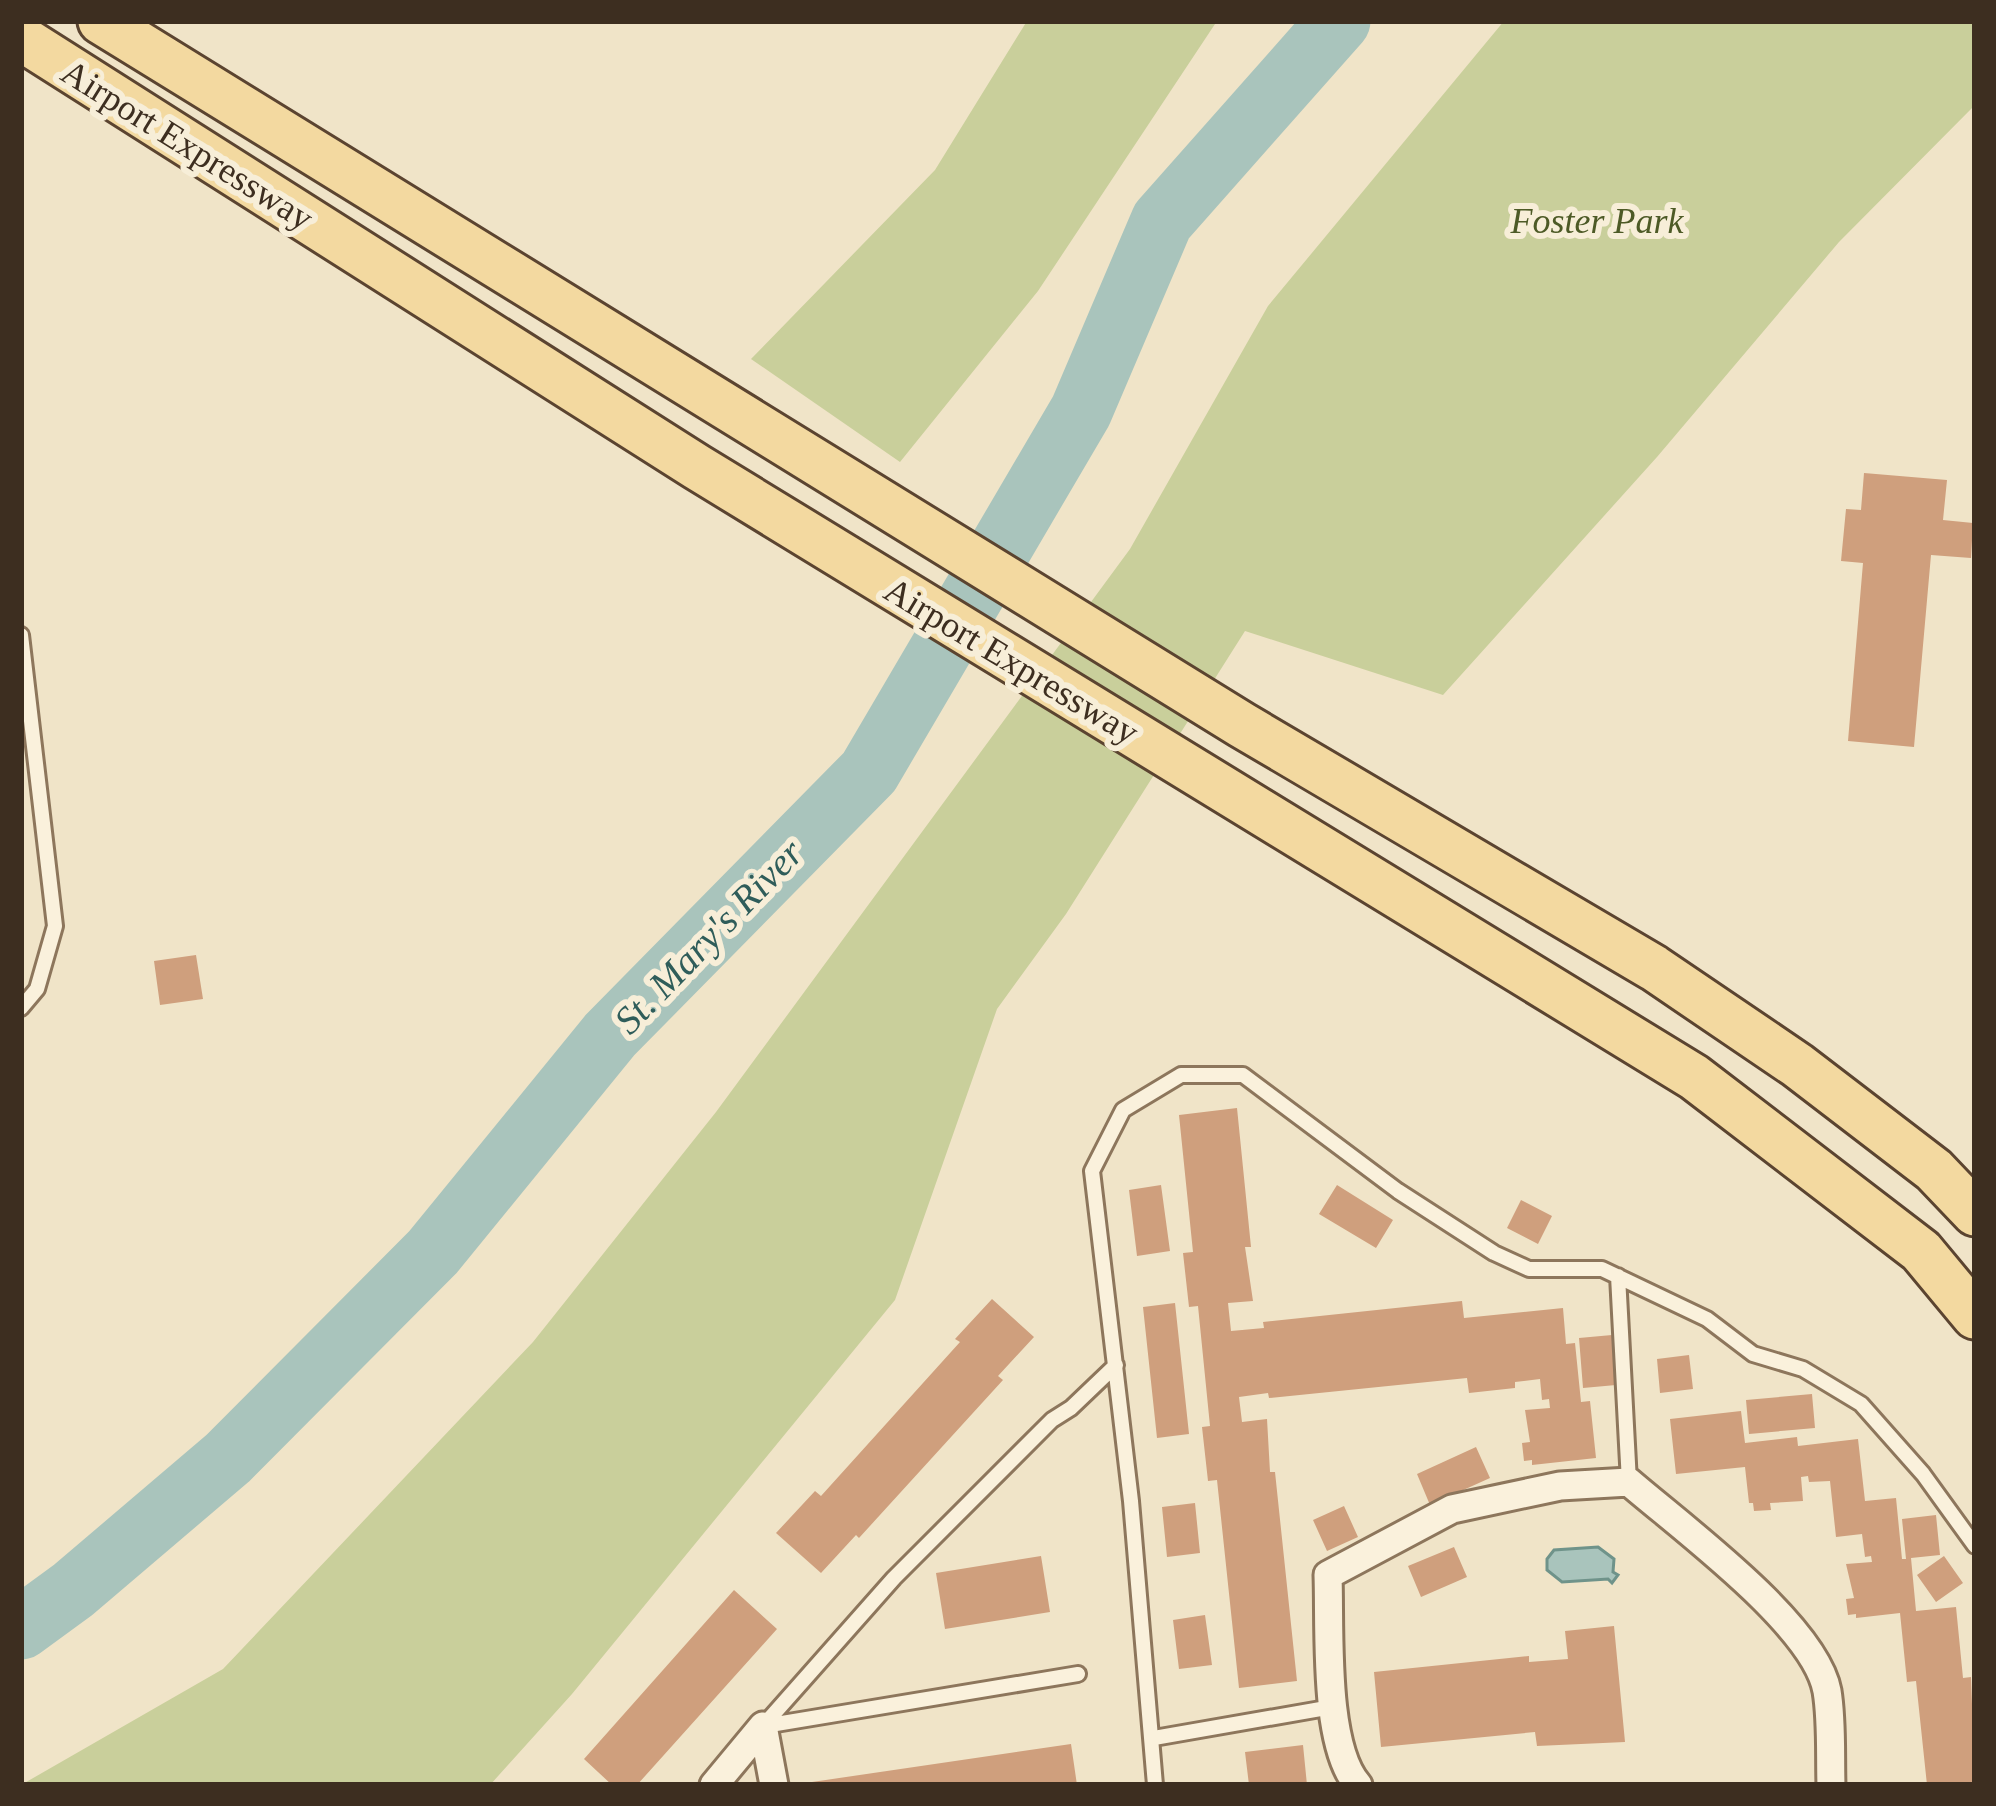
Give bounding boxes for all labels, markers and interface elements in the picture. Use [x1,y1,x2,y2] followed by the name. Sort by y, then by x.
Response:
[54,51,321,238] street label: Airport Expressway
[1510,201,1685,241] park label: Foster Park
[877,569,1146,752] street label: Airport Expressway
[605,830,813,1043] water label: St. Mary's River

